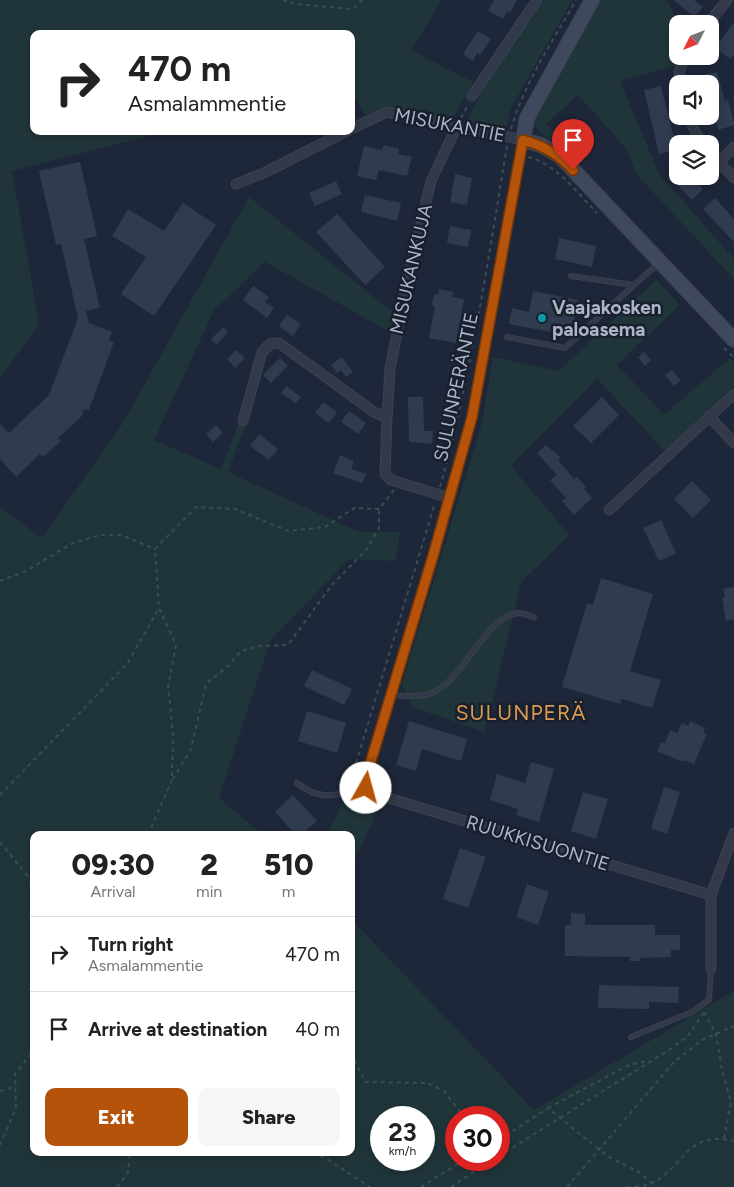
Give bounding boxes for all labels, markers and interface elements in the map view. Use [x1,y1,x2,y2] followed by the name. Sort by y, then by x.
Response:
[669,15,719,65] north arrow
[669,15,719,185] map controls
[128,48,231,90] text: 470 m
[45,50,110,115] icon: right
[669,75,719,125] button: sound
[128,90,286,117] text: Asmalammentie
[393,103,507,147] street label: MISUKANTIE
[552,119,594,170] pin
[559,126,587,154] icon: arrive
[669,135,719,185] button: layers
[385,201,437,336] street label: MISUKANKUJA
[552,296,662,341] place label: Vaajakosken paloasema
[429,310,483,464] street label: SULUNPERÄNTIE
[536,312,548,324] marker: Vaajakosken paloasema
[456,700,586,725] district label: SULUNPERÄ
[339,761,391,813] position arrow
[464,810,612,876] street label: RUUKKISUONTIE
[71,846,155,883] text: 09:30
[200,846,218,883] text: 2
[264,846,314,883] text: 510
[90,882,136,901] text: Arrival
[196,882,222,901] text: min
[282,882,295,901] text: m
[88,933,174,956] text: Turn right
[45,940,73,968] icon: right
[285,943,340,966] text: 470 m
[88,956,203,975] text: Asmalammentie
[45,1015,73,1043] icon: arrive
[88,1018,267,1041] text: Arrive at destination
[295,1018,340,1041] text: 40 m
[45,1088,188,1146] button: Exit
[198,1088,340,1146] button: Share
[445,1106,510,1171] speed limit sign: 30
[388,1117,417,1147] text: 23
[389,1144,416,1158] text: km/h

